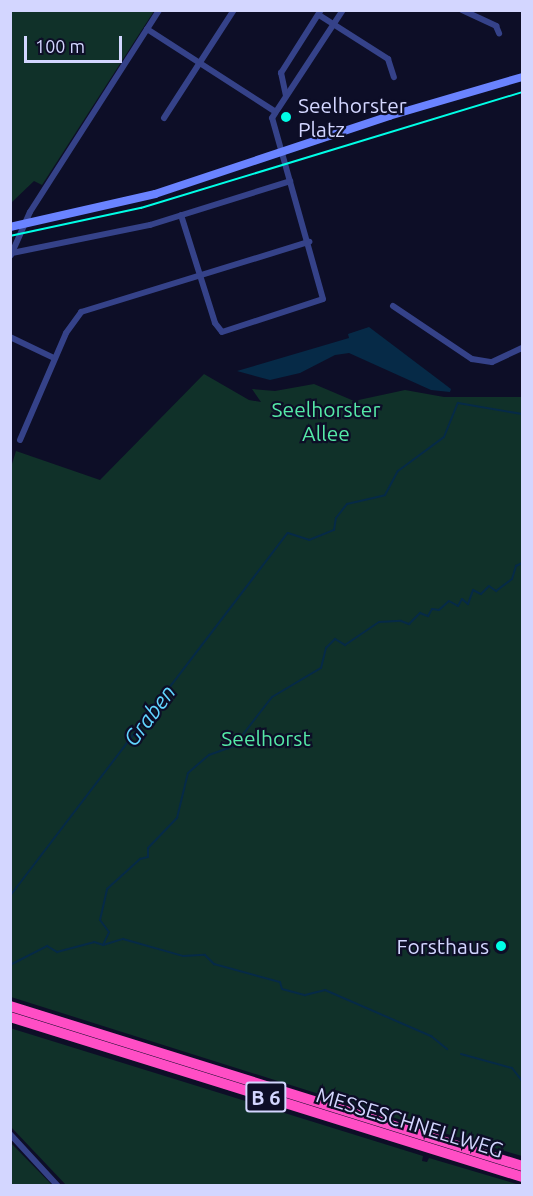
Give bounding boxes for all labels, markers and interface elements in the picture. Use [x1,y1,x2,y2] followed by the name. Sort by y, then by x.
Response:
[27,24,124,62] scale bar
[35,36,85,56] text: 100 m
[298,92,407,142] place label: Seelhorster Platz
[279,110,293,124] marker: Seelhorster Platz
[272,396,380,446] park label: Seelhorster Allee
[117,679,181,751] water label: Graben
[221,725,311,751] park label: Seelhorst
[396,933,489,959] place label: Forsthaus
[494,939,508,953] marker: Forsthaus
[245,1080,287,1114] road number: B 6
[313,1082,507,1162] street label: MESSESCHNELLWEG

